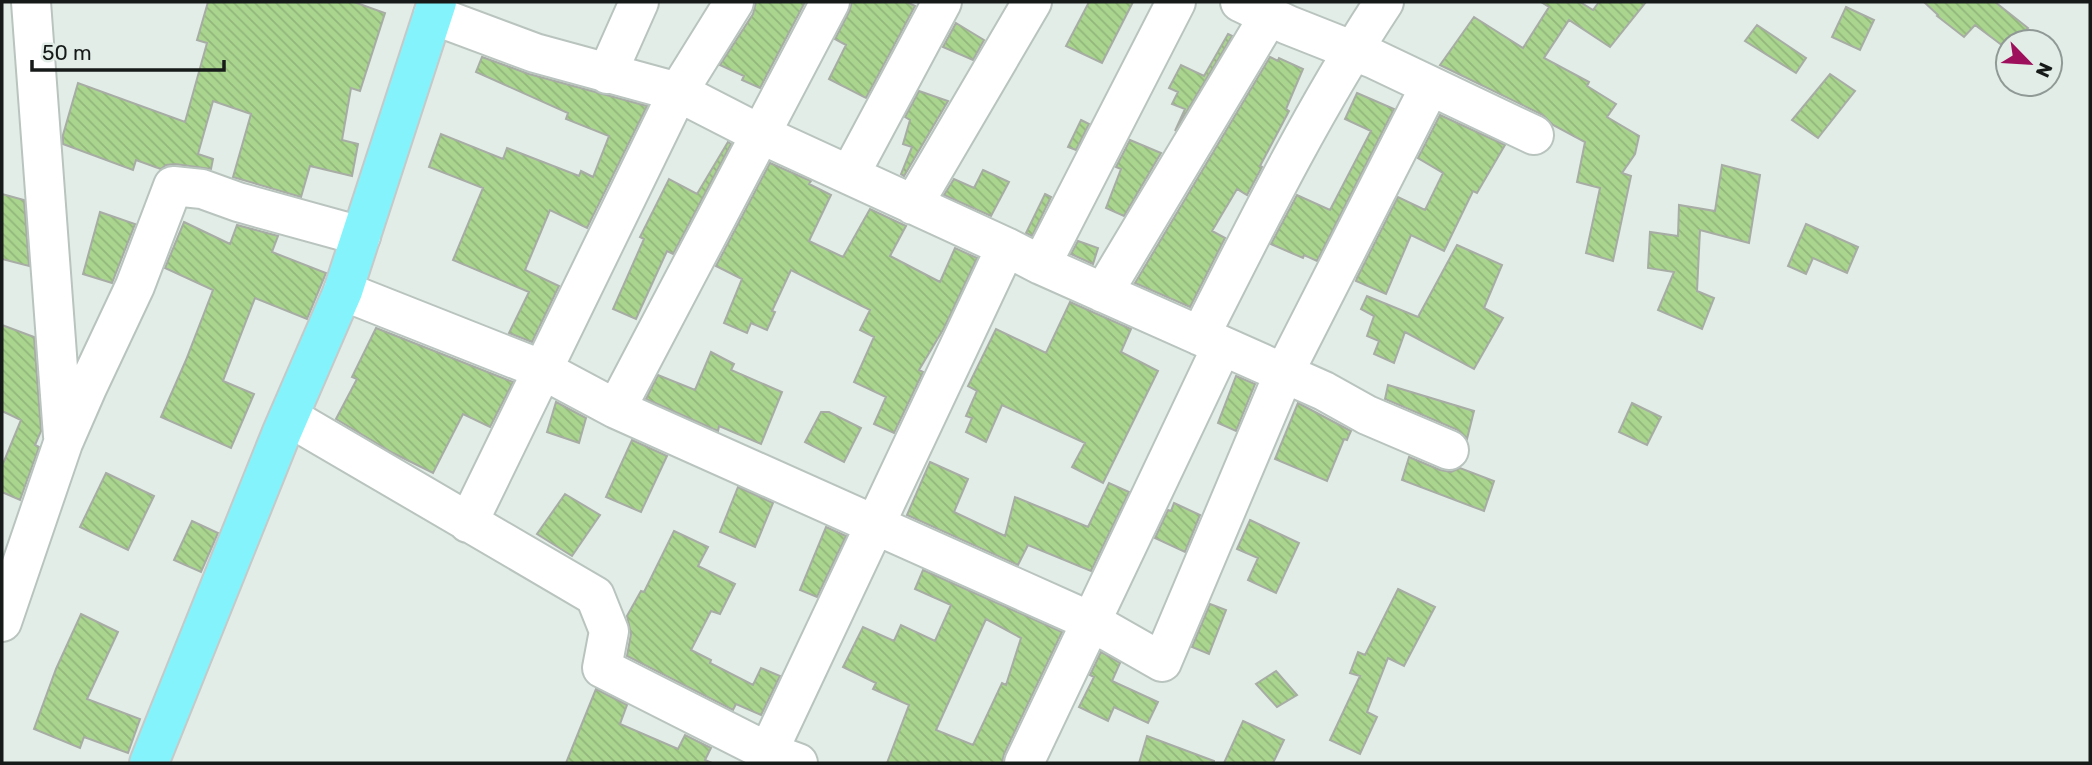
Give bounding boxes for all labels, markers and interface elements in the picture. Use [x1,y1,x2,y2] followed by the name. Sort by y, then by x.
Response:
[32,28,224,72] scale bar
[1994,28,2064,98] north arrow
[42,40,92,65] text: 50 m
[2031,59,2057,81] text: N

